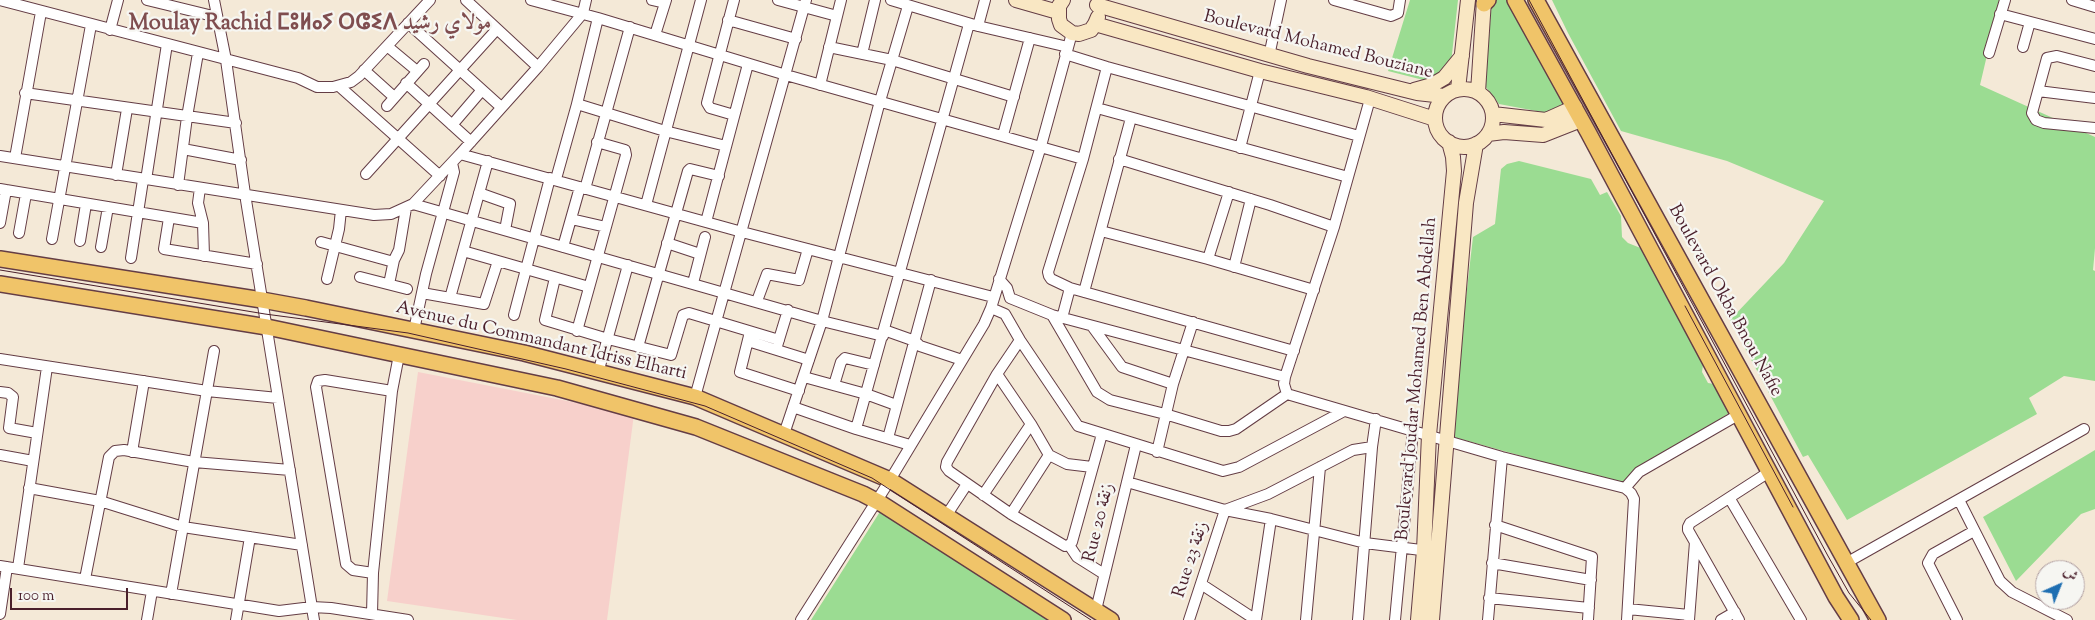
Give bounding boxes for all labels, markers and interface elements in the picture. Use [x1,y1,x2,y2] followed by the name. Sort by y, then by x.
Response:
[1201,7,1435,85] street label: Boulevard Mohamed Bouziane
[129,12,491,38] district label: Moulay Rachid ⵎⵓⵍⴰⵢ ⵔⵛⵉⴷ مولاي رشيد
[1662,201,1786,401] street label: Boulevard Okba Bnou Nafie
[1393,216,1443,542] street label: Boulevard Joudar Mohamed Ben Abdellah
[394,298,688,386] street label: Avenue du Commandant Idriss Elharti
[1080,481,1120,565] street label: Rue 20 زنقة
[1170,519,1214,601] street label: Rue 23 زنقة
[2035,560,2085,610] north arrow
[2058,563,2082,587] text: ش
[12,578,130,610] scale bar
[18,586,54,607] text: 100 m

